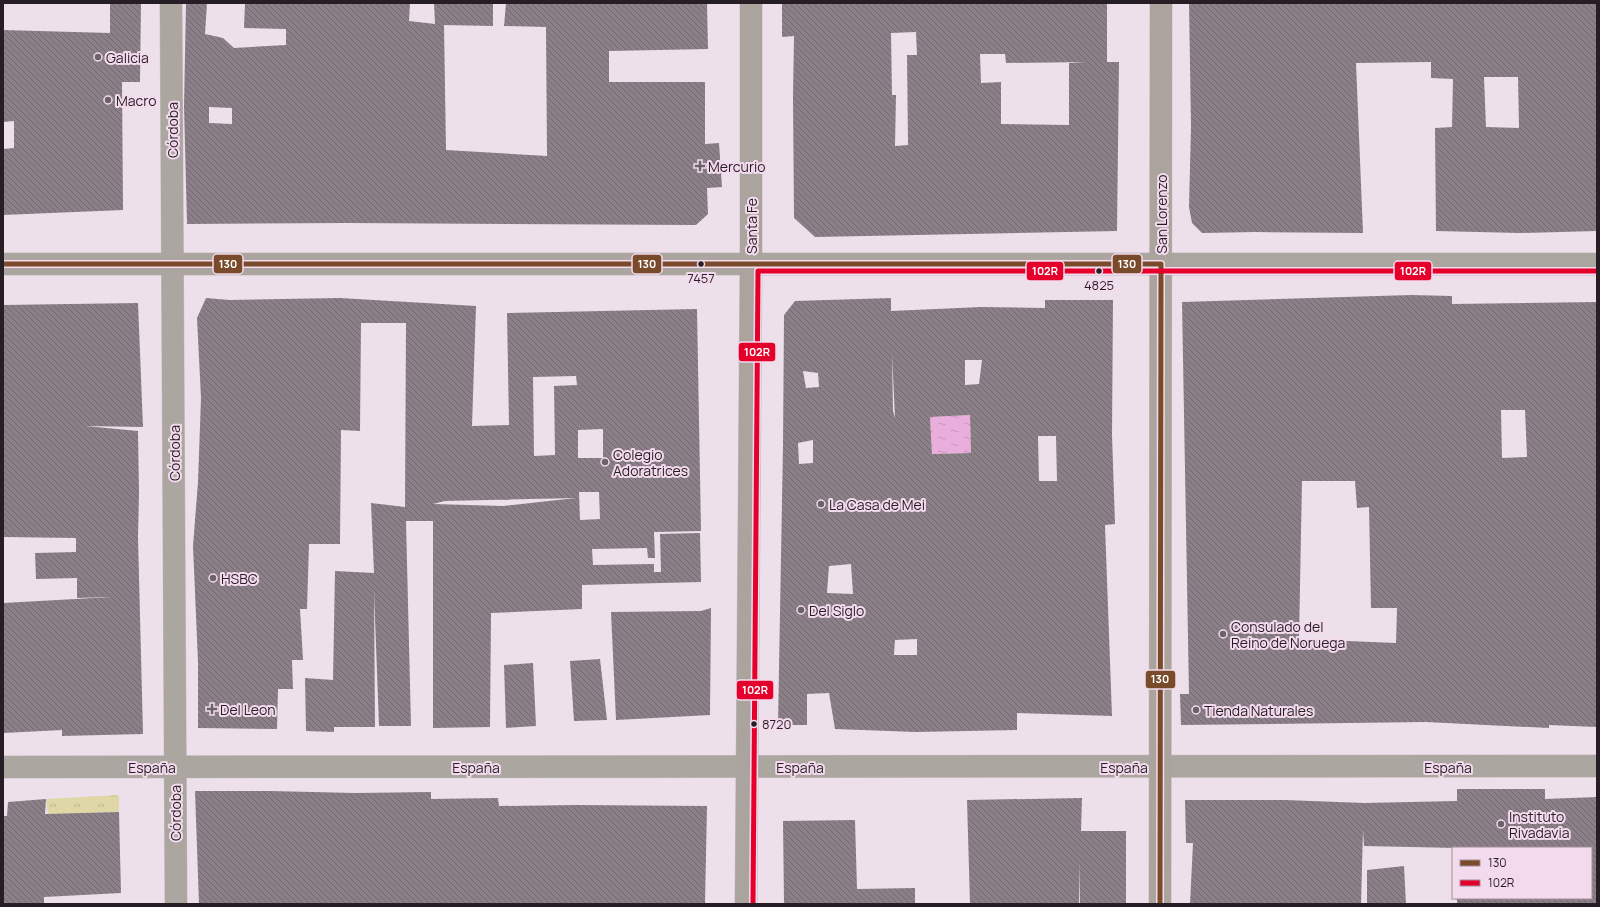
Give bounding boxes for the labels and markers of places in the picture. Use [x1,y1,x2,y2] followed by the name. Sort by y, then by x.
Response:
[106,48,149,67] place label: Galicia
[93,52,103,62] marker: Galicia
[116,91,156,110] place label: Macro
[103,95,113,105] marker: Macro
[708,157,766,176] place label: Mercurio
[695,161,705,171] marker: Mercurio
[696,259,706,269] marker: 7457
[1094,266,1104,276] marker: 4825
[687,269,715,287] place label: 7457
[1084,276,1114,294] place label: 4825
[613,445,688,480] place label: Colegio Adoratrices
[600,457,610,467] marker: Colegio Adoratrices
[829,495,925,514] place label: La Casa de Mei
[816,499,826,509] marker: La Casa de Mei
[221,569,258,588] place label: HSBC
[208,573,218,583] marker: HSBC
[809,601,864,620] place label: Del Siglo
[796,605,806,615] marker: Del Siglo
[1231,617,1345,652] place label: Consulado del Reino de Noruega
[1218,629,1228,639] marker: Consulado del Reino de Noruega
[220,700,276,719] place label: Del Leon
[1204,701,1313,720] place label: Tienda Naturales
[207,704,217,714] marker: Del Leon
[1191,705,1201,715] marker: Tienda Naturales
[762,715,791,733] place label: 8720
[749,719,759,729] marker: 8720
[1509,807,1570,842] place label: Instituto Rivadavia
[1496,819,1506,829] marker: Instituto Rivadavia

